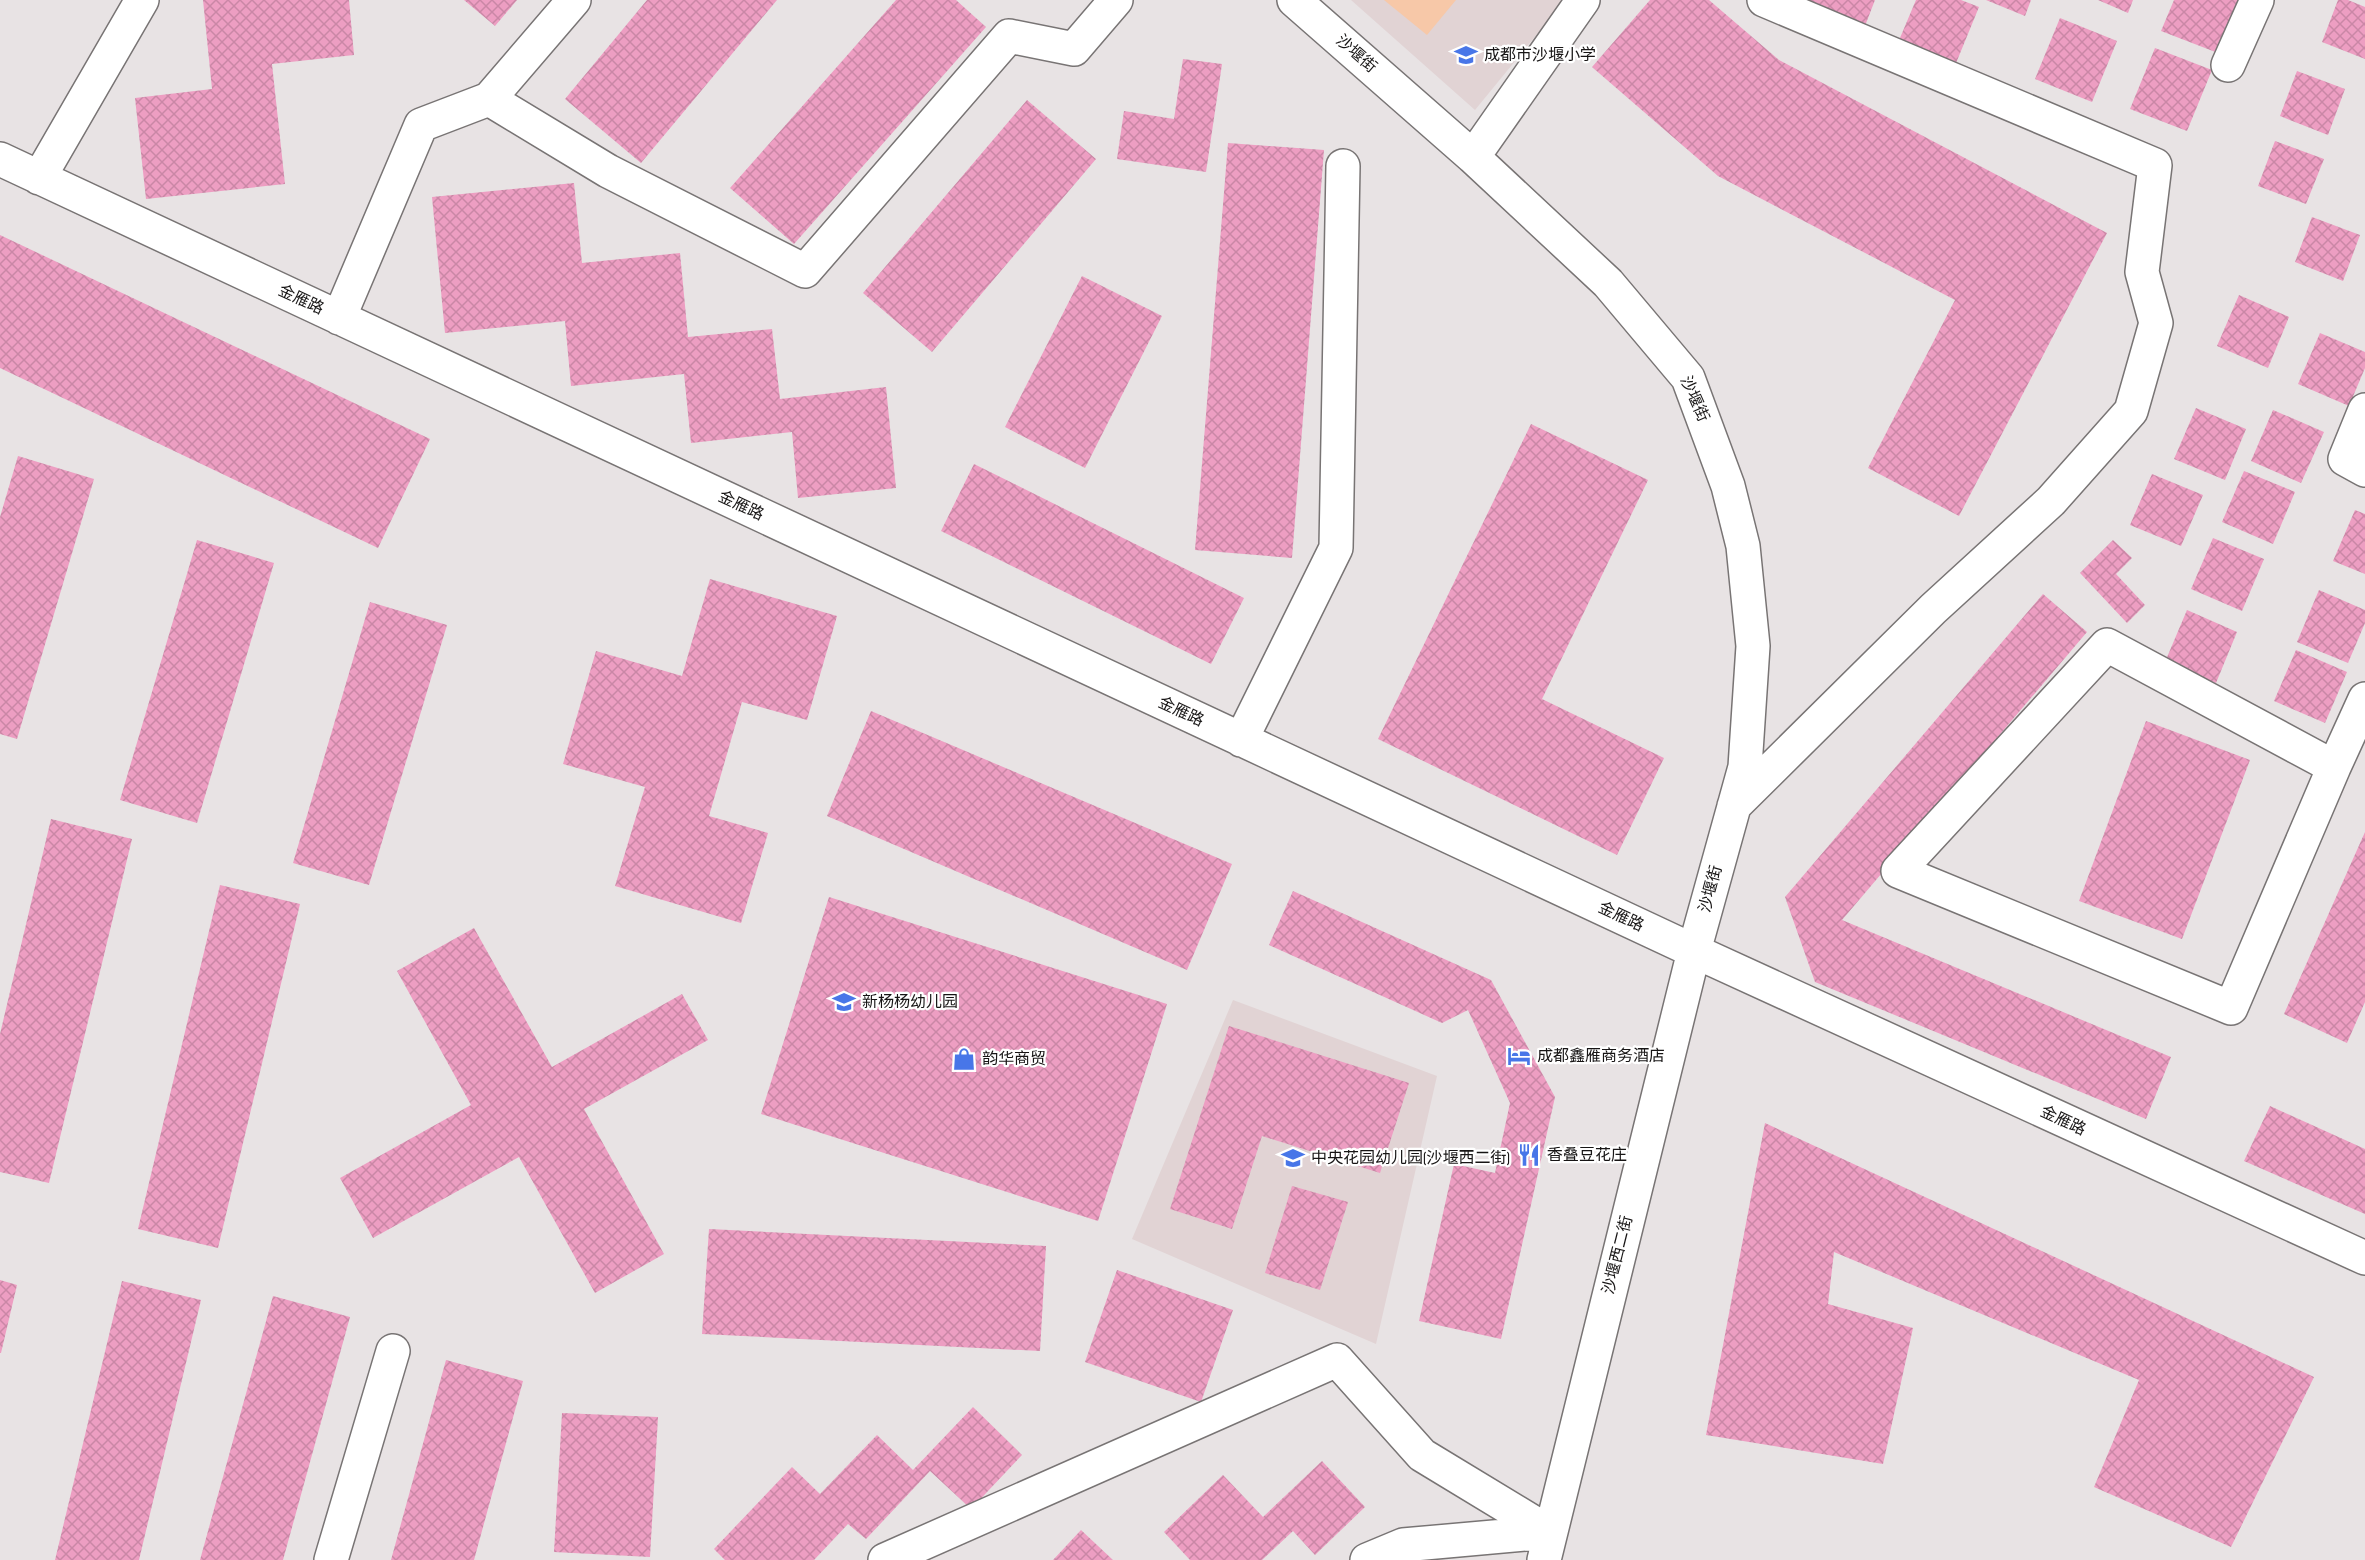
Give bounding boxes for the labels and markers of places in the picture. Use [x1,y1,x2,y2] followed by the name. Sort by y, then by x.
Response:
[1453,42,1479,68] school or university icon: 成都市沙堰小学
[1484,46,1596,65] place label: 成都市沙堰小学
[831,989,857,1015] school or university icon: 新杨杨幼儿园
[862,993,958,1012] place label: 新杨杨幼儿园
[1506,1043,1532,1069] hotel icon: 成都鑫雁商务酒店
[951,1046,977,1072] shop icon: 韵华商贸
[1537,1047,1665,1066] place label: 成都鑫雁商务酒店
[982,1050,1046,1069] place label: 韵华商贸
[1516,1142,1542,1168] restaurant icon: 香叠豆花庄
[1280,1145,1306,1171] school or university icon: 中央花园幼儿园(沙堰西二街)
[1547,1146,1627,1165] place label: 香叠豆花庄
[1311,1149,1510,1168] place label: 中央花园幼儿园(沙堰西二街)

